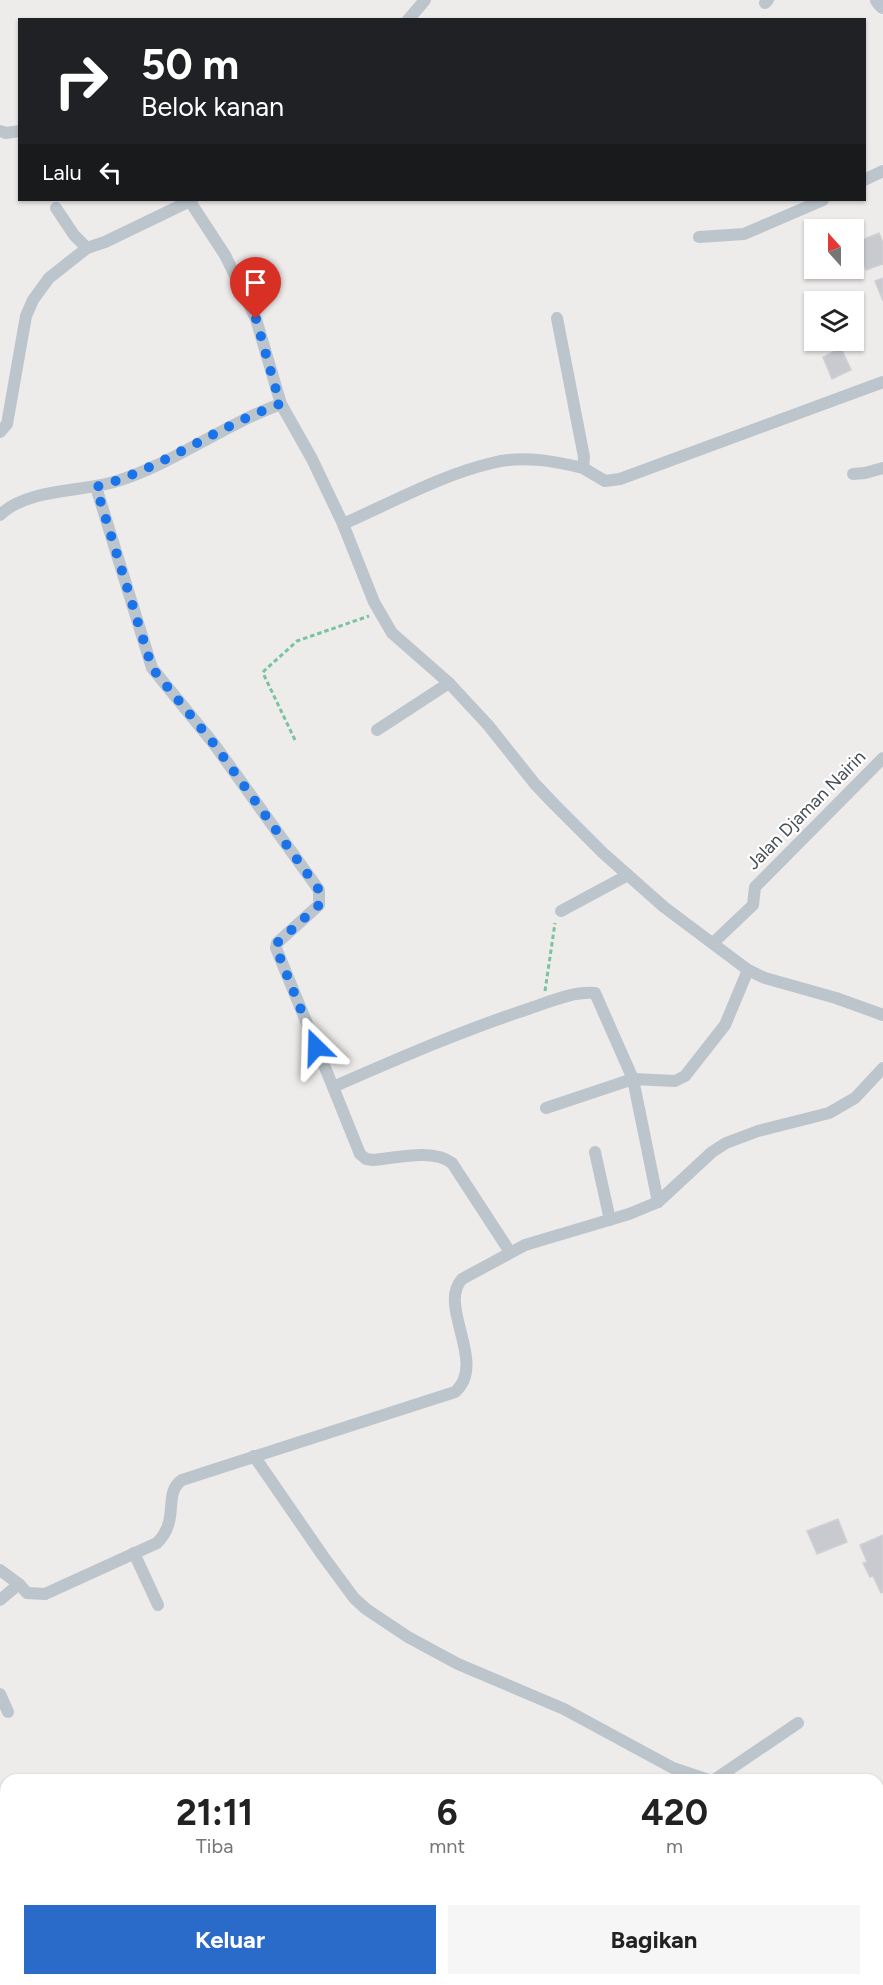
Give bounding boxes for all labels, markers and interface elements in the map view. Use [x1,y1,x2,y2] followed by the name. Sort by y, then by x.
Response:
[141,39,239,90] text: 50 m
[42,42,120,120] icon: right
[141,90,284,123] text: Belok kanan
[94,156,127,189] icon: left
[42,159,82,186] text: Lalu
[804,219,864,279] north arrow
[804,219,864,351] map controls
[230,257,281,319] pin
[239,266,272,299] icon: arrive
[804,291,864,351] button: layers
[742,746,870,874] street label: Jalan Djaman Nairin
[284,1015,348,1079] position arrow
[176,1791,253,1834] text: 21:11
[437,1791,458,1834] text: 6
[641,1791,708,1834] text: 420
[196,1834,233,1858] text: Tiba
[429,1834,465,1858] text: mnt
[666,1834,683,1858] text: m
[24,1905,436,1974] button: Keluar
[448,1905,860,1974] button: Bagikan

